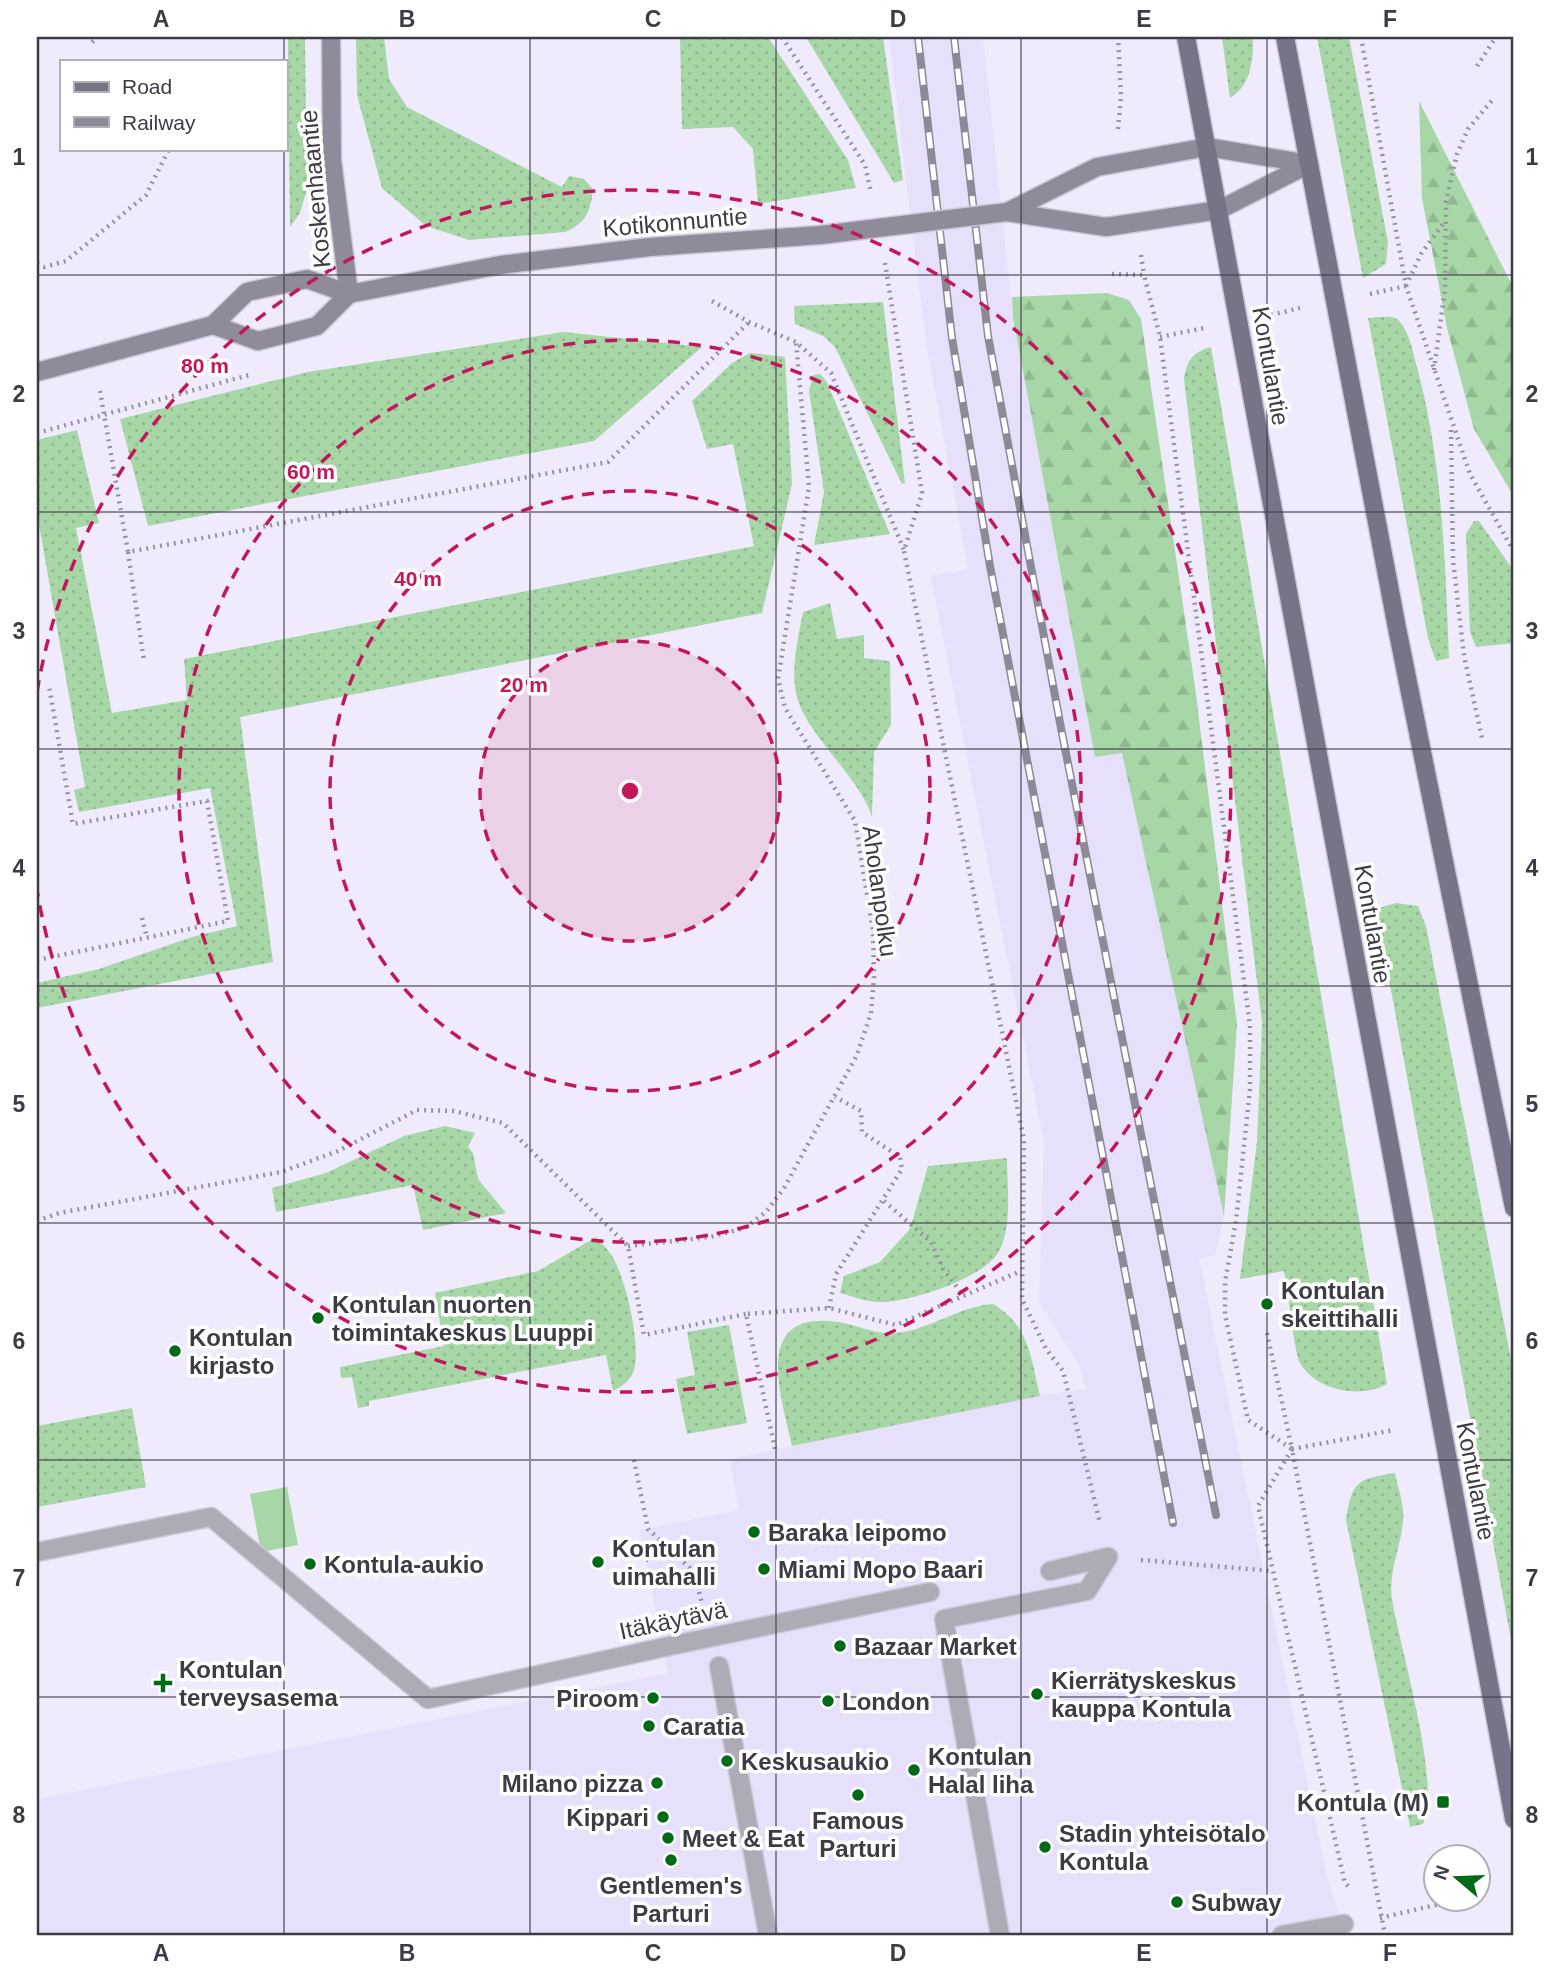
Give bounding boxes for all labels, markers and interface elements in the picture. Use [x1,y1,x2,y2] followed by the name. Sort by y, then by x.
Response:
[153,6,169,32] text: A
[399,6,415,32] text: B
[645,6,661,32] text: C
[890,6,906,32] text: D
[1136,6,1152,32] text: E
[1383,6,1397,32] text: F
[60,60,287,150] legend
[122,75,172,98] text: Road
[295,109,335,269] street label: Koskenhaantie
[122,111,196,134] text: Railway
[13,144,26,170] text: 1
[1526,144,1539,170] text: 1
[601,202,749,242] street label: Kotikonnuntie
[1247,305,1295,427] street label: Kontulantie
[181,354,229,377] text: 80 m
[13,381,25,407] text: 2
[1526,381,1538,407] text: 2
[287,460,335,483] text: 60 m
[394,567,442,590] text: 40 m
[13,618,25,644] text: 3
[1526,618,1538,644] text: 3
[500,673,548,696] text: 20 m
[618,779,642,803] centre of rings
[857,824,903,958] street label: Aholanpolku
[13,855,26,881] text: 4
[1526,855,1539,881] text: 4
[1349,863,1397,985] street label: Kontulantie
[13,1091,26,1117] text: 5
[1526,1091,1539,1117] text: 5
[1281,1277,1398,1332] place label: Kontulan skeittihalli
[332,1291,593,1346] place label: Kontulan nuorten toimintakeskus Luuppi
[1259,1296,1275,1312] marker: Kontulan skeittihalli
[310,1310,326,1326] marker: Kontulan nuorten toimintakeskus Luuppi
[189,1324,293,1379] place label: Kontulan kirjasto
[13,1328,25,1354] text: 6
[1526,1328,1538,1354] text: 6
[167,1343,183,1359] marker: Kontulan kirjasto
[1451,1419,1501,1543] street label: Kontulantie
[768,1519,947,1546] place label: Baraka leipomo
[746,1524,762,1540] marker: Baraka leipomo
[612,1535,716,1590] place label: Kontulan uimahalli
[324,1551,484,1578] place label: Kontula-aukio
[590,1554,606,1570] marker: Kontulan uimahalli
[302,1556,318,1572] marker: Kontula-aukio
[778,1556,983,1583] place label: Miami Mopo Baari
[756,1561,772,1577] marker: Miami Mopo Baari
[13,1565,25,1591] text: 7
[1526,1565,1538,1591] text: 7
[617,1595,730,1645] street label: Itäkäytävä
[854,1633,1017,1660] place label: Bazaar Market
[832,1638,848,1654] marker: Bazaar Market
[179,1656,338,1711] place label: Kontulan terveysasema
[1051,1667,1236,1722] place label: Kierrätyskeskus kauppa Kontula
[153,1673,173,1693] marker: Kontulan terveysasema
[556,1685,639,1712] place label: Piroom
[1029,1686,1045,1702] marker: Kierrätyskeskus kauppa Kontula
[842,1688,930,1715] place label: London
[645,1690,661,1706] marker: Piroom
[820,1693,836,1709] marker: London
[663,1713,745,1740] place label: Caratia
[641,1718,657,1734] marker: Caratia
[928,1743,1034,1798] place label: Kontulan Halal liha
[741,1748,889,1775] place label: Keskusaukio
[719,1753,735,1769] marker: Keskusaukio
[906,1762,922,1778] marker: Kontulan Halal liha
[502,1770,644,1797] place label: Milano pizza
[649,1775,665,1791] marker: Milano pizza
[850,1787,866,1803] marker: Famous Parturi
[1297,1789,1429,1816] place label: Kontula (M)
[1435,1794,1451,1810] marker: Kontula (M)
[13,1802,26,1828] text: 8
[1526,1802,1539,1828] text: 8
[566,1804,649,1831] place label: Kippari
[812,1807,904,1862] place label: Famous Parturi
[655,1809,671,1825] marker: Kippari
[1059,1820,1266,1875] place label: Stadin yhteisötalo Kontula
[682,1825,805,1852] place label: Meet & Eat
[660,1830,676,1846] marker: Meet & Eat
[1037,1839,1053,1855] marker: Stadin yhteisötalo Kontula
[1422,1842,1492,1912] north arrow
[663,1852,679,1868] marker: Gentlemen's Parturi
[1429,1863,1454,1883] text: N
[599,1872,743,1927] place label: Gentlemen's Parturi
[1191,1889,1282,1916] place label: Subway
[1169,1894,1185,1910] marker: Subway
[153,1940,169,1966] text: A
[399,1940,415,1966] text: B
[645,1940,661,1966] text: C
[890,1940,906,1966] text: D
[1136,1940,1152,1966] text: E
[1383,1940,1397,1966] text: F

